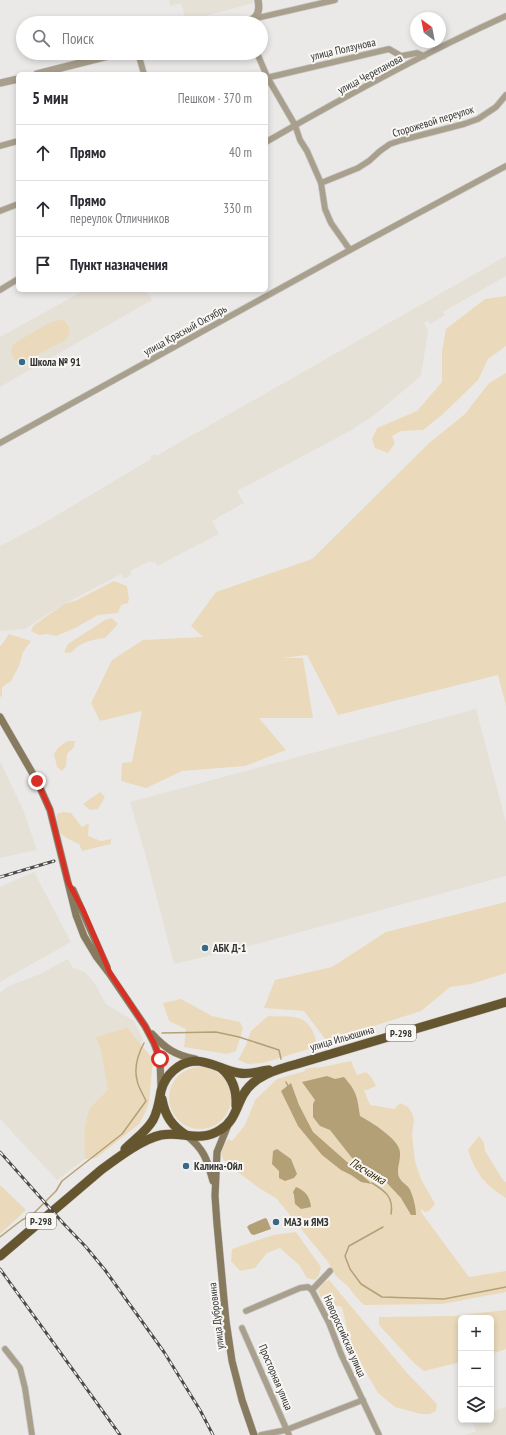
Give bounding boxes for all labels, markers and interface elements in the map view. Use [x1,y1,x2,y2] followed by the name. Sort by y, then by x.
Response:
[410,12,446,48] north arrow
[16,16,268,60] search box
[30,27,52,49] icon: search
[62,29,94,48] text: Поиск
[309,35,377,63] street label: улица Ползунова
[335,51,405,97] street label: улица Черепанова
[32,87,68,109] text: 5 мин
[178,90,252,107] text: Пешком · 370 m
[390,102,476,140] street label: Сторожевой переулок
[32,142,54,164] icon: ahead
[70,143,106,162] text: Прямо
[229,144,252,161] text: 40 m
[70,191,106,210] text: Прямо
[32,198,54,220] icon: ahead
[223,200,252,217] text: 330 m
[70,210,170,227] text: переулок Отличников
[32,254,54,276] icon: arrive
[70,255,168,274] text: Пункт назначения
[141,301,229,359] street label: улица Красный Октябрь
[30,355,81,369] place label: Школа № 91
[17,357,27,367] marker: Школа № 91
[28,772,46,790] route end
[212,941,246,955] place label: АБК Д-1
[200,943,210,953] marker: АБК Д-1
[308,1022,376,1054] street label: улица Ильюшина
[386,1025,416,1041] road number: Р-298
[151,1050,169,1068] route start
[347,1154,390,1188] water label: Песчанка
[194,1159,243,1173] place label: Калина-Ойл
[181,1161,191,1171] marker: Калина-Ойл
[26,1213,56,1229] road number: Р-298
[284,1215,329,1229] place label: МАЗ и ЯМЗ
[271,1217,281,1227] marker: МАЗ и ЯМЗ
[205,1282,227,1350] street label: улица Дубровина
[321,1293,369,1379] street label: Новороссийская улица
[458,1315,494,1423] map controls
[458,1315,494,1351] button: +
[256,1342,296,1412] street label: Просторная улица
[458,1351,494,1387] button: −
[458,1387,494,1423] button: layers

